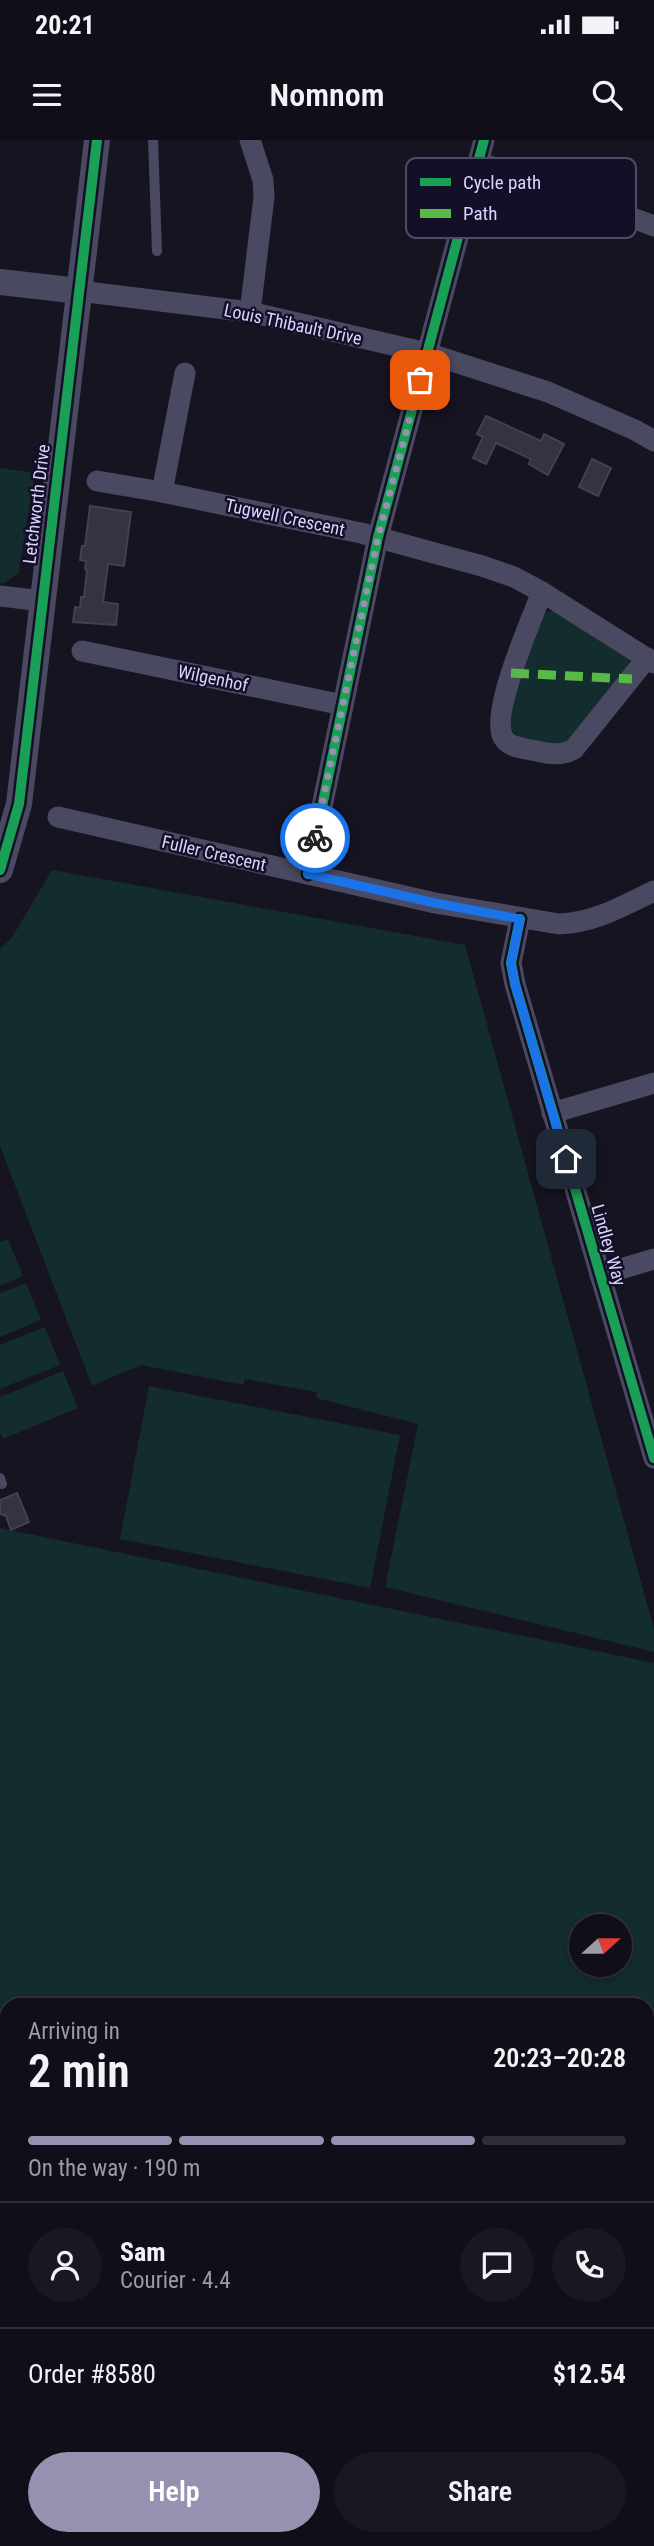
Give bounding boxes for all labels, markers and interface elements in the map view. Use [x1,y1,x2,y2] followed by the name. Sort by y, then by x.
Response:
[35,10,95,40] text: 20:21
[28,76,66,114] icon: menu
[270,76,384,114] text: Nomnom
[588,76,626,114] icon: search
[406,158,636,238] legend
[463,171,541,194] text: Cycle path
[463,202,497,225] text: Path
[222,299,364,349] street label: Louis Thibault Drive
[390,350,450,410] pin
[401,361,439,399] icon: bag
[18,443,54,565] street label: Letchworth Drive
[223,494,347,540] street label: Tugwell Crescent
[176,660,250,696] street label: Wilgenhof
[280,803,350,873] courier
[296,819,334,857] icon: bike
[160,831,268,875] street label: Fuller Crescent
[536,1129,596,1189] pin
[547,1140,585,1178] icon: home
[587,1202,631,1289] street label: Lindley Way
[569,1914,632,1978] north arrow
[569,1914,632,1977] map controls
[28,2018,120,2045] text: Arriving in
[493,2043,626,2073] text: 20:23–20:28
[28,2044,130,2098] text: 2 min
[28,2155,200,2182] text: On the way · 190 m
[28,2228,102,2302] button: person
[460,2228,534,2302] button: chat
[552,2228,626,2302] button: phone
[120,2237,166,2267] text: Sam
[120,2267,231,2294] text: Courier · 4.4
[28,2359,156,2389] text: Order #8580
[553,2359,626,2389] text: $12.54
[28,2452,320,2532] button: Help
[334,2452,626,2532] button: Share

